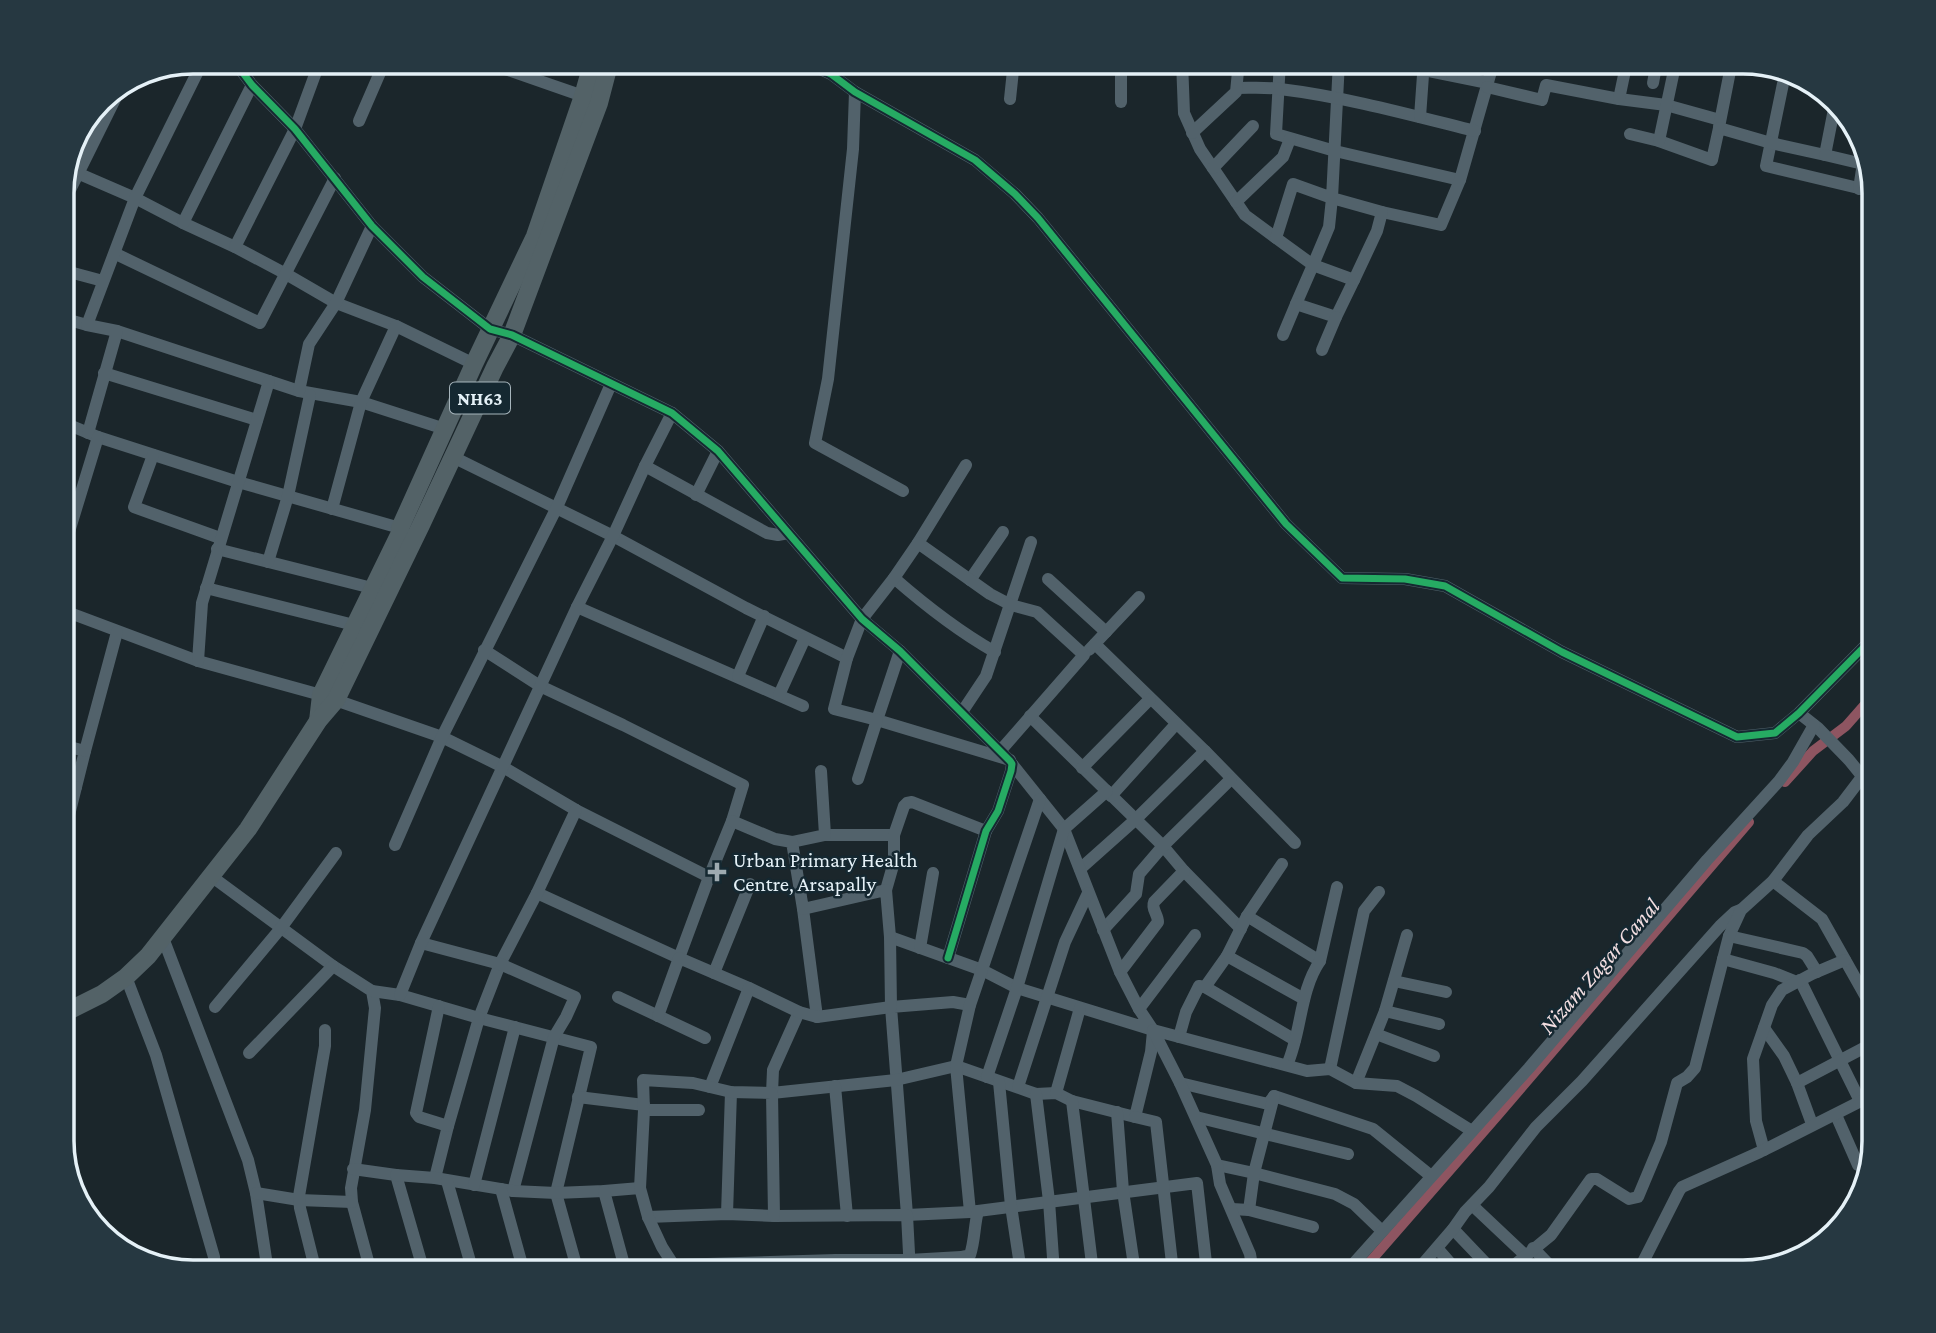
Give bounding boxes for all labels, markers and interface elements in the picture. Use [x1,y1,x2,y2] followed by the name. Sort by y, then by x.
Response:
[450,382,510,414] road number: NH63
[733,848,917,896] place label: Urban Primary Health Centre, Arsapally
[707,862,727,882] marker: Urban Primary Health Centre, Arsapally
[1533,893,1665,1039] water label: Nizam Zagar Canal

